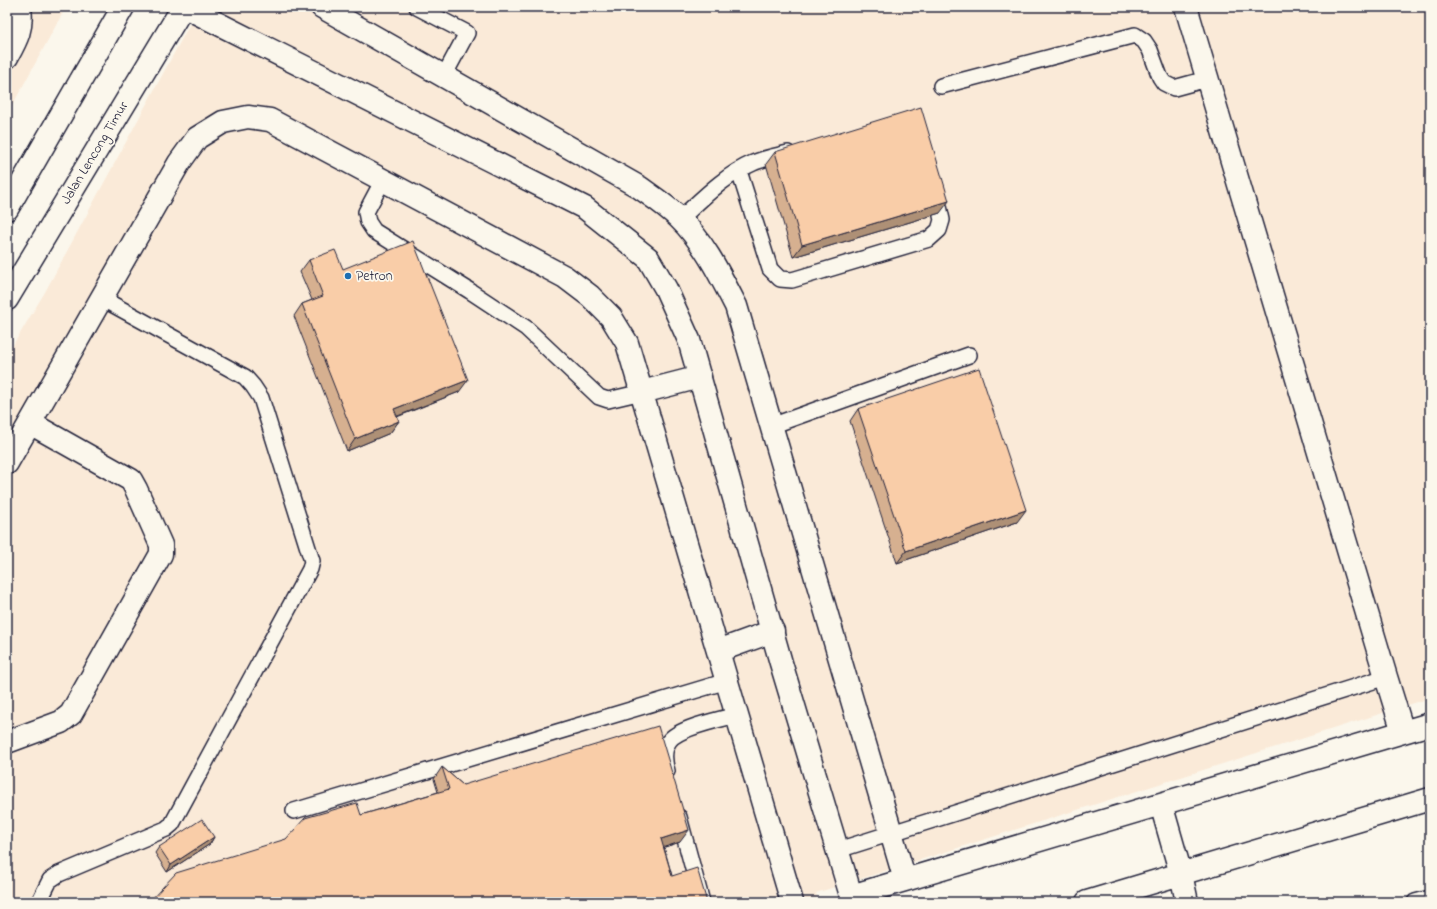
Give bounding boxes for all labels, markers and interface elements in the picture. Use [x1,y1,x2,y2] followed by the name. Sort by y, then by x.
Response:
[56,97,135,209] street label: Jalan Lencong Timur
[356,266,393,287] place label: Petron
[343,271,353,281] marker: Petron

